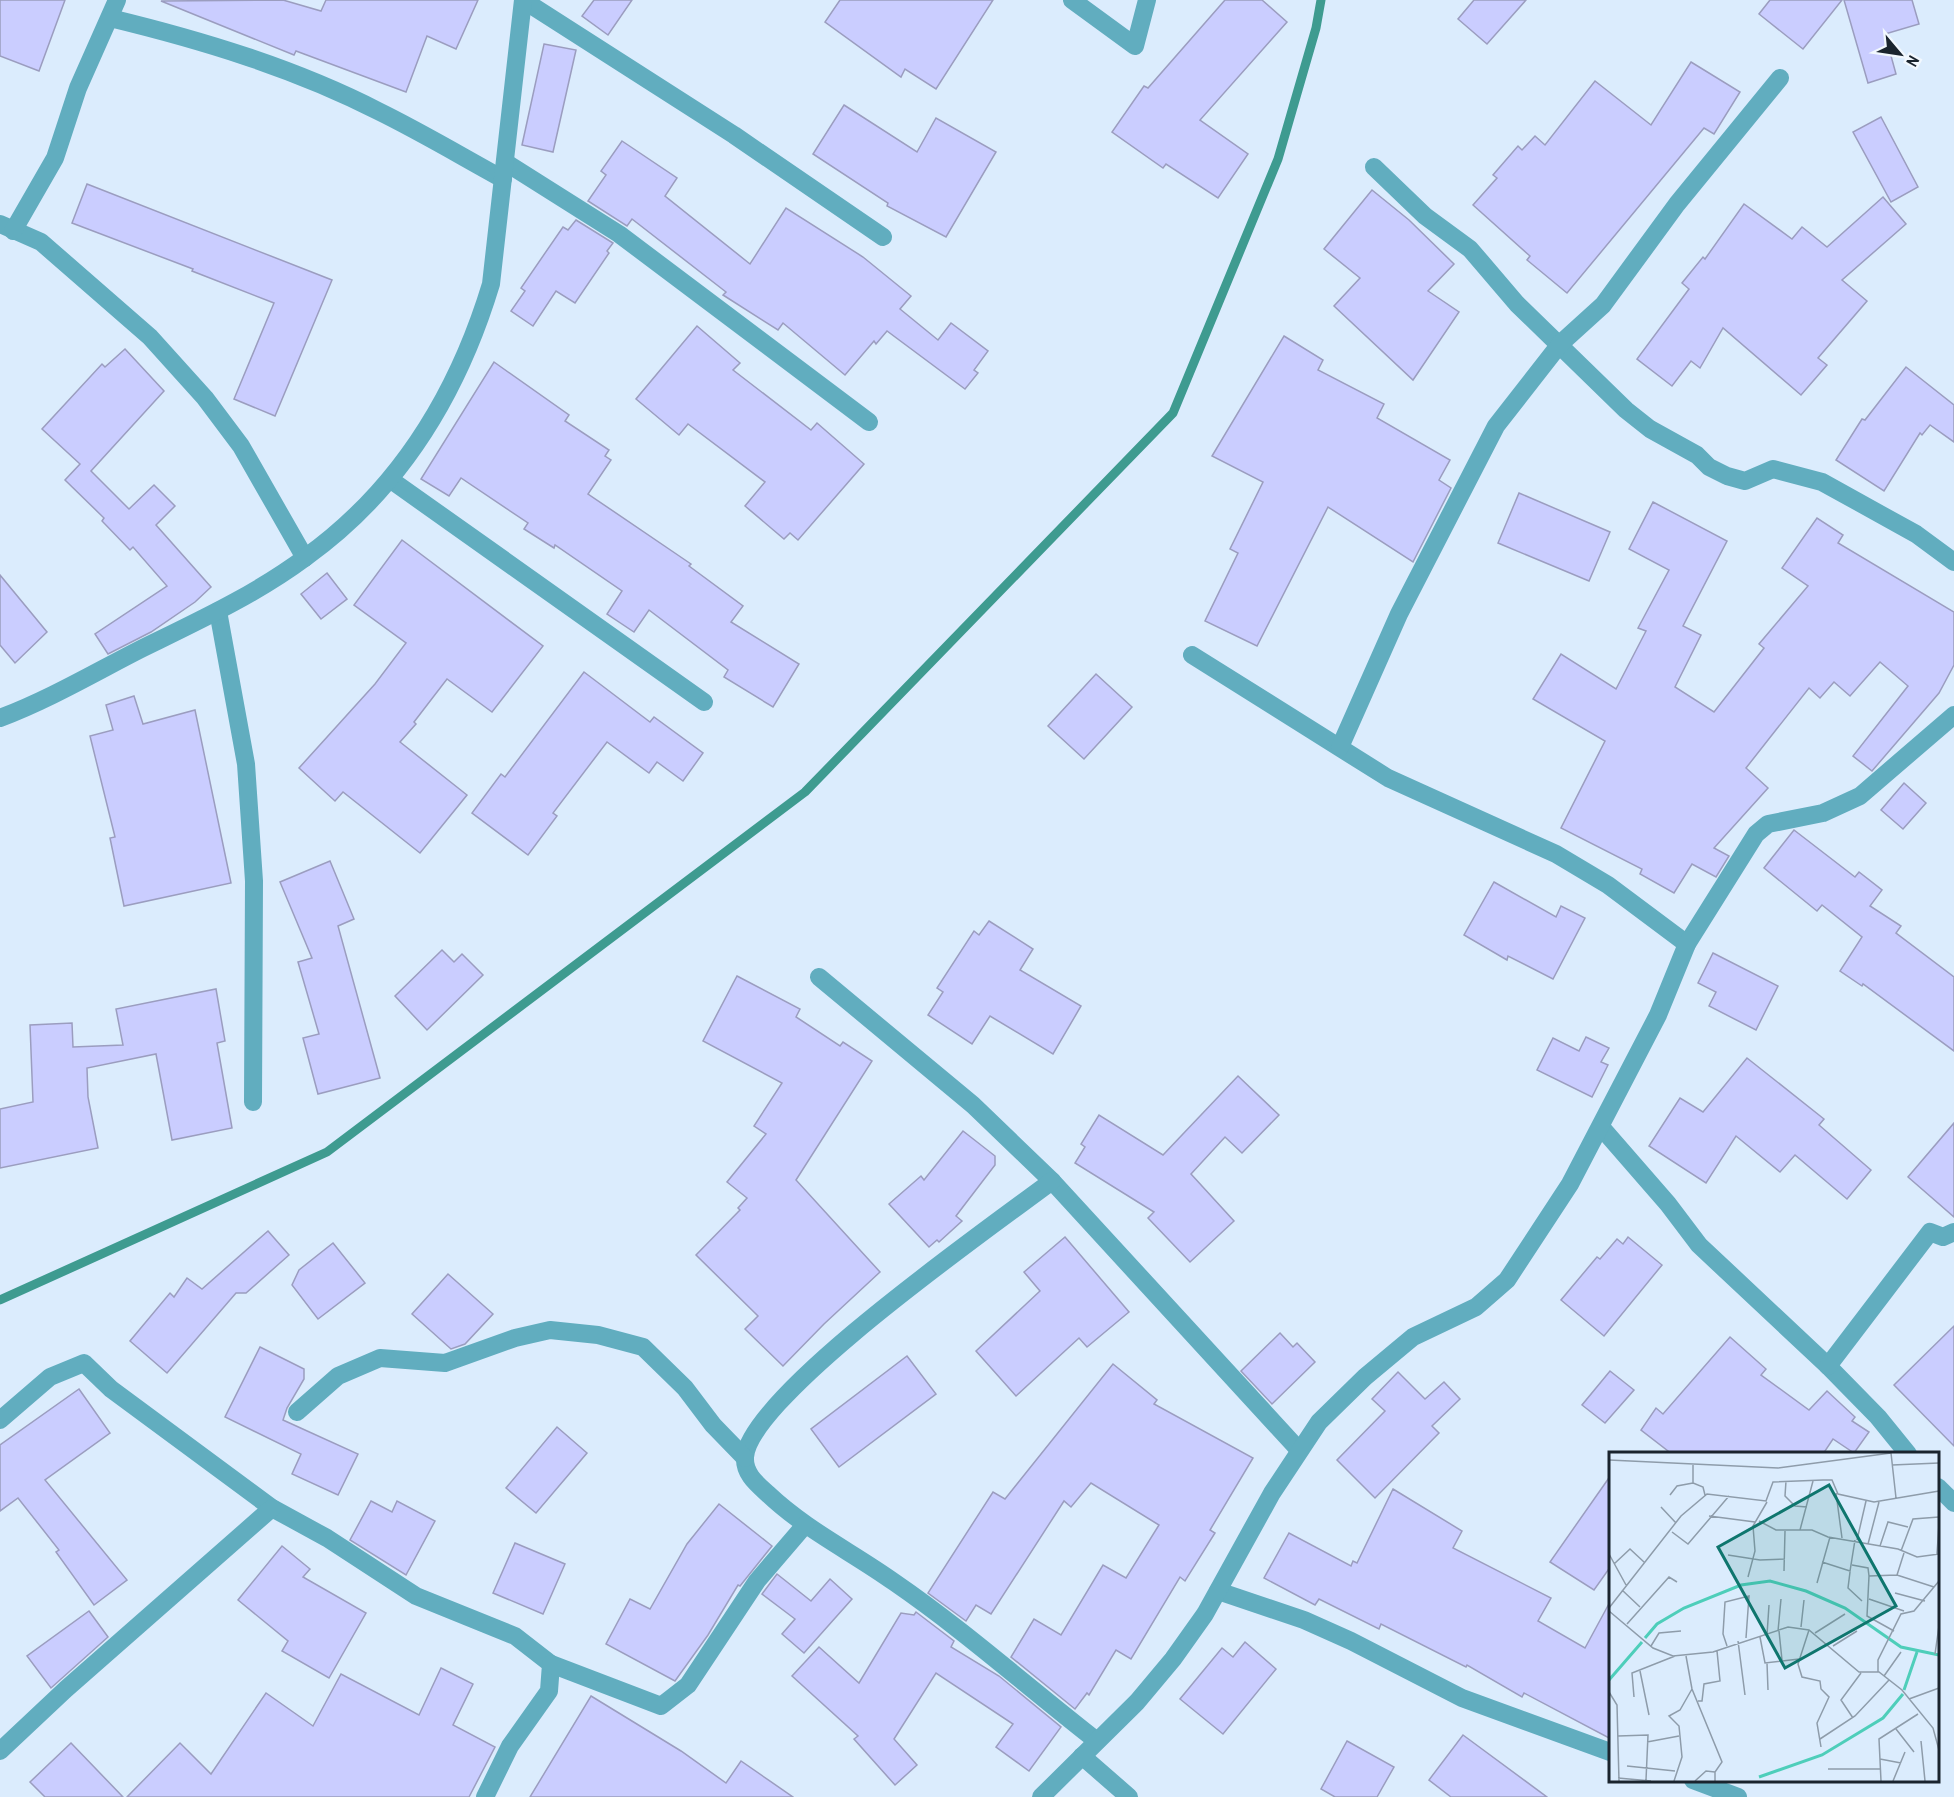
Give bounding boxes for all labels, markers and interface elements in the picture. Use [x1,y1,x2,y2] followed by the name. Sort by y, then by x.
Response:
[1870,24,1930,84] north arrow
[1901,52,1925,71] text: N
[1609,1452,1939,1782] inset map

